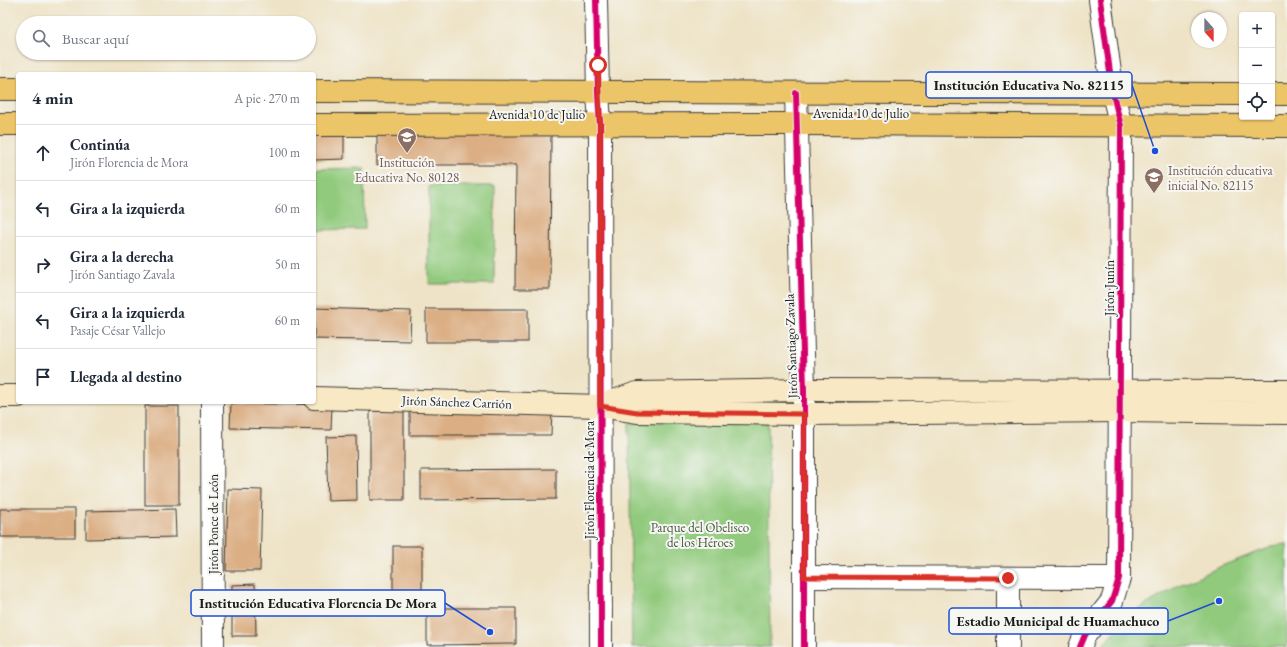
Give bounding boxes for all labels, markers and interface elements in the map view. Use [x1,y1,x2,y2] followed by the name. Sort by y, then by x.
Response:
[1191,12,1227,48] north arrow
[1239,12,1275,120] map controls
[1239,12,1275,48] button: +
[16,16,316,60] search box
[30,27,52,49] icon: search
[62,29,129,48] text: Buscar aquí
[1239,48,1275,84] button: −
[589,56,607,74] route start
[926,72,1132,98] callout: Institución Educativa No. 82115
[934,76,1124,94] text: Institución Educativa No. 82115
[1239,84,1275,120] button: locate
[32,87,73,109] text: 4 min
[234,90,300,107] text: A pie · 270 m
[812,105,909,122] street label: Avenida 10 de Julio
[488,106,585,123] street label: Avenida 10 de Julio
[396,126,418,154] school or university icon: Institución Educativa No. 80128
[70,135,130,154] text: Continúa
[32,142,54,164] icon: ahead
[269,144,300,161] text: 100 m
[70,154,188,171] text: Jirón Florencia de Mora
[355,154,459,186] place label: Institución Educativa No. 80128
[1168,162,1273,194] place label: Institución educativa inicial No. 82115
[1143,166,1165,194] school or university icon: Institución educativa inicial No. 82115
[32,198,54,220] icon: left
[70,199,185,218] text: Gira a la izquierda
[275,200,300,217] text: 60 m
[70,247,174,266] text: Gira a la derecha
[32,254,54,276] icon: right
[275,256,300,273] text: 50 m
[1101,260,1118,317] street label: Jirón Junín
[70,266,175,283] text: Jirón Santiago Zavala
[781,293,801,400] street label: Jirón Santiago Zavala
[70,303,185,322] text: Gira a la izquierda
[32,310,54,332] icon: left
[275,312,300,329] text: 60 m
[70,322,166,339] text: Pasaje César Vallejo
[32,366,54,388] icon: arrive
[70,367,182,386] text: Llegada al destino
[401,392,512,412] street label: Jirón Sánchez Carrión
[581,420,598,540] street label: Jirón Florencia de Mora
[205,474,222,575] street label: Jirón Ponce de León
[651,519,749,551] park label: Parque del Obelisco de los Héroes
[999,569,1017,587] route end
[191,590,445,616] callout: Institución Educativa Florencia De Mora
[199,594,438,612] text: Institución Educativa Florencia De Mora
[949,608,1168,634] callout: Estadio Municipal de Huamachuco
[957,612,1159,630] text: Estadio Municipal de Huamachuco

